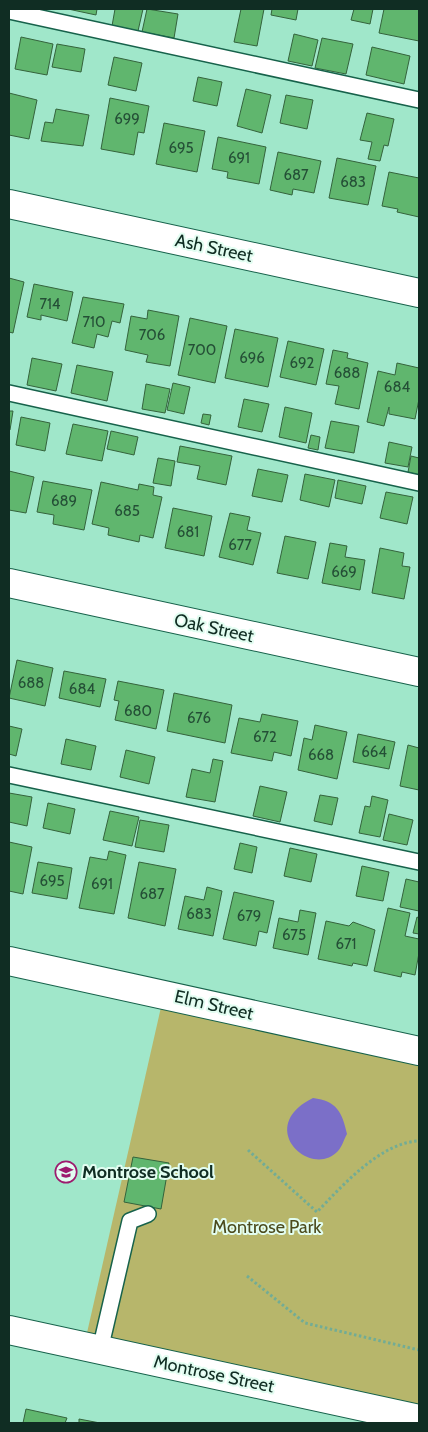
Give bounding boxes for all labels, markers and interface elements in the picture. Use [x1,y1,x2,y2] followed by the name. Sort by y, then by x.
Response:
[114,110,140,128] house number: 699
[168,139,194,157] house number: 695
[228,149,250,167] house number: 691
[283,166,309,184] house number: 687
[340,173,366,191] house number: 683
[173,229,255,267] street label: Ash Street
[39,295,61,313] house number: 714
[83,313,105,331] house number: 710
[139,326,165,344] house number: 706
[188,341,216,359] house number: 700
[239,349,265,367] house number: 696
[290,354,315,372] house number: 692
[334,364,360,382] house number: 688
[384,378,410,396] house number: 684
[51,492,77,510] house number: 689
[114,502,140,520] house number: 685
[177,523,199,541] house number: 681
[228,536,252,554] house number: 677
[331,563,357,581] house number: 669
[172,609,256,647] street label: Oak Street
[18,674,44,692] house number: 688
[69,680,95,698] house number: 684
[124,702,152,720] house number: 680
[187,709,211,727] house number: 676
[253,728,277,746] house number: 672
[361,743,387,761] house number: 664
[308,746,334,764] house number: 668
[39,872,65,890] house number: 695
[91,875,113,893] house number: 691
[139,885,165,903] house number: 687
[186,905,212,923] house number: 683
[237,907,261,925] house number: 679
[282,926,306,944] house number: 675
[336,935,356,953] house number: 671
[172,985,256,1025] street label: Elm Street
[54,1160,78,1184] school or university icon: Montrose School
[82,1161,214,1183] place label: Montrose School
[213,1216,322,1238] park label: Montrose Park
[152,1350,276,1398] street label: Montrose Street

